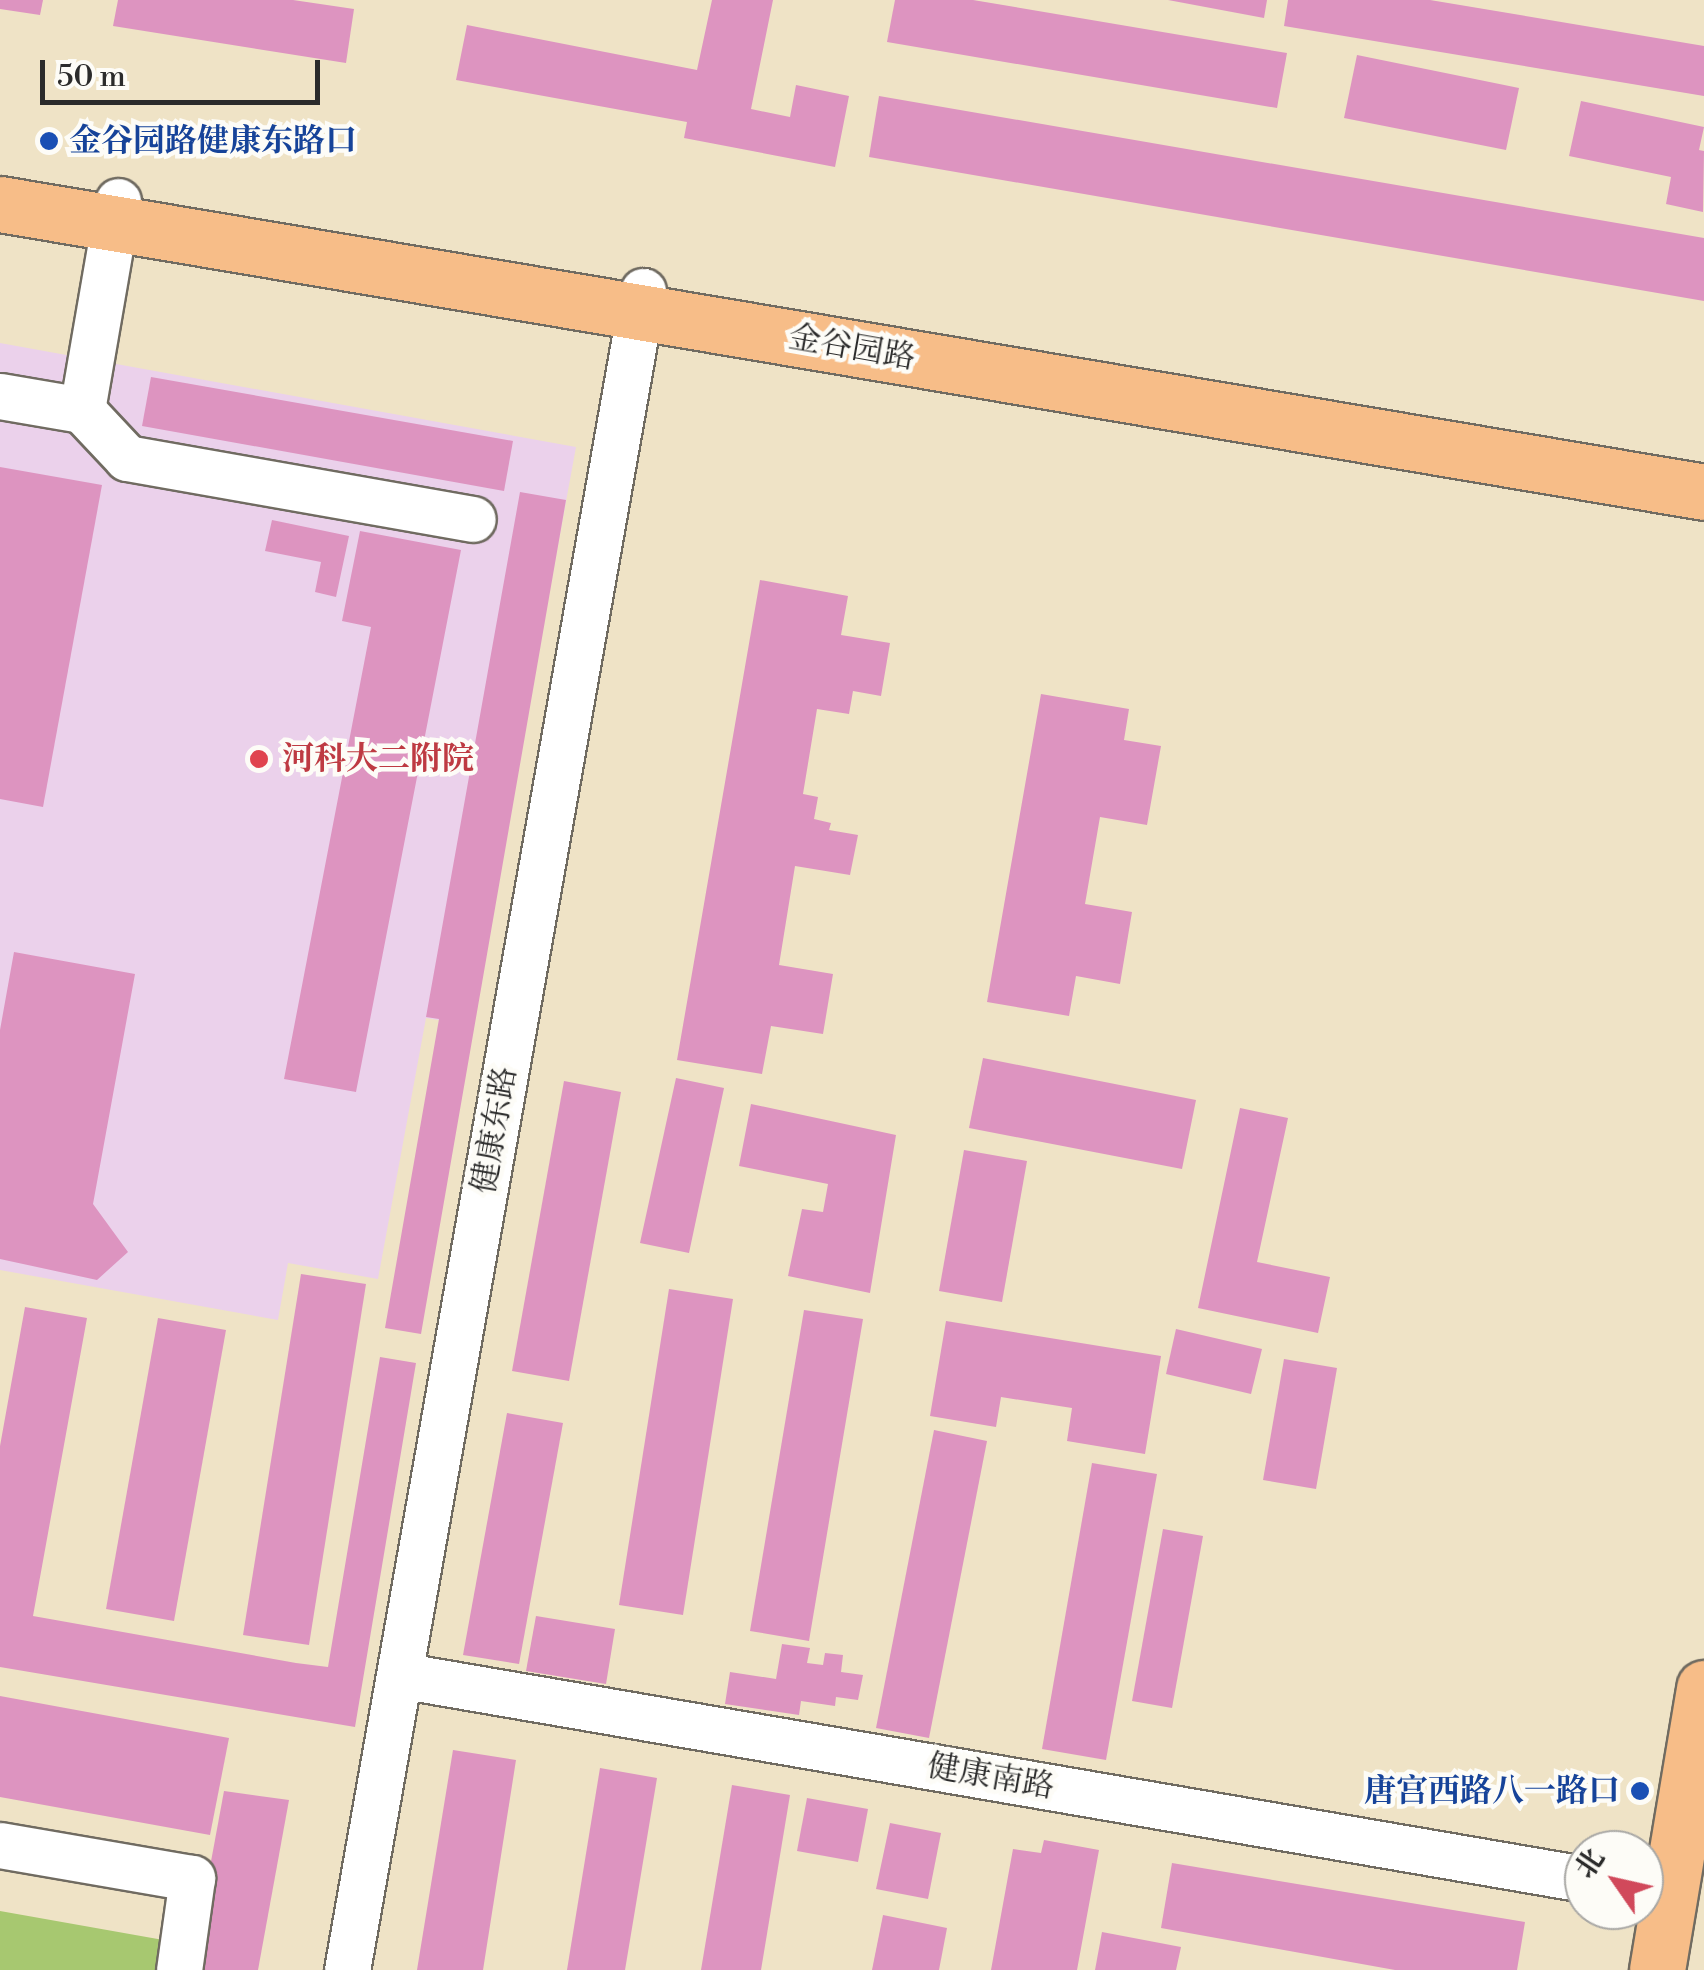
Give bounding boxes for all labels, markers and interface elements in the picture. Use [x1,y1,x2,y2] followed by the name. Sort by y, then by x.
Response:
[45,40,325,102] scale bar
[57,58,126,96] text: 50 m
[69,122,357,160] place label: 金谷园路健康东路口
[38,130,60,152] marker: 金谷园路健康东路口
[786,318,918,378] street label: 金谷园路
[282,740,474,778] place label: 河科大二附院
[246,746,272,772] marker: 河科大二附院
[465,1064,525,1196] street label: 健康东路
[925,1747,1057,1807] street label: 健康南路
[1364,1772,1620,1810] place label: 唐宫西路八一路口
[1629,1780,1651,1802] marker: 唐宫西路八一路口
[1564,1830,1664,1930] north arrow
[1568,1843,1613,1885] text: 北

